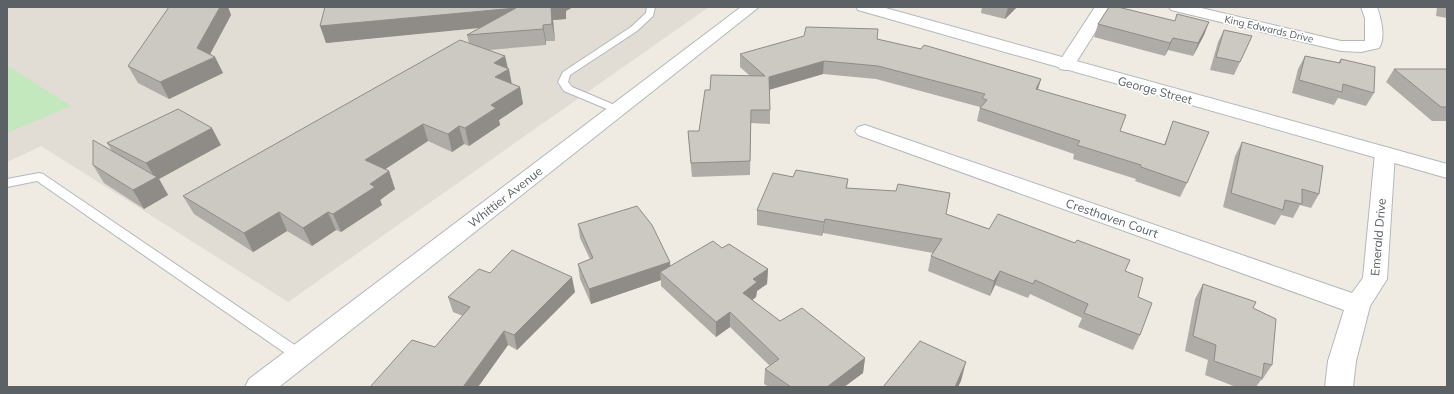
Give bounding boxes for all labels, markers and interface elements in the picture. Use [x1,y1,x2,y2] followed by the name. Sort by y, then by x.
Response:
[1223,12,1315,46] street label: King Edwards Drive
[1116,73,1194,107] street label: George Street
[465,163,545,231] street label: Whittier Avenue
[1064,195,1160,241] street label: Cresthaven Court
[1367,198,1389,276] street label: Emerald Drive

